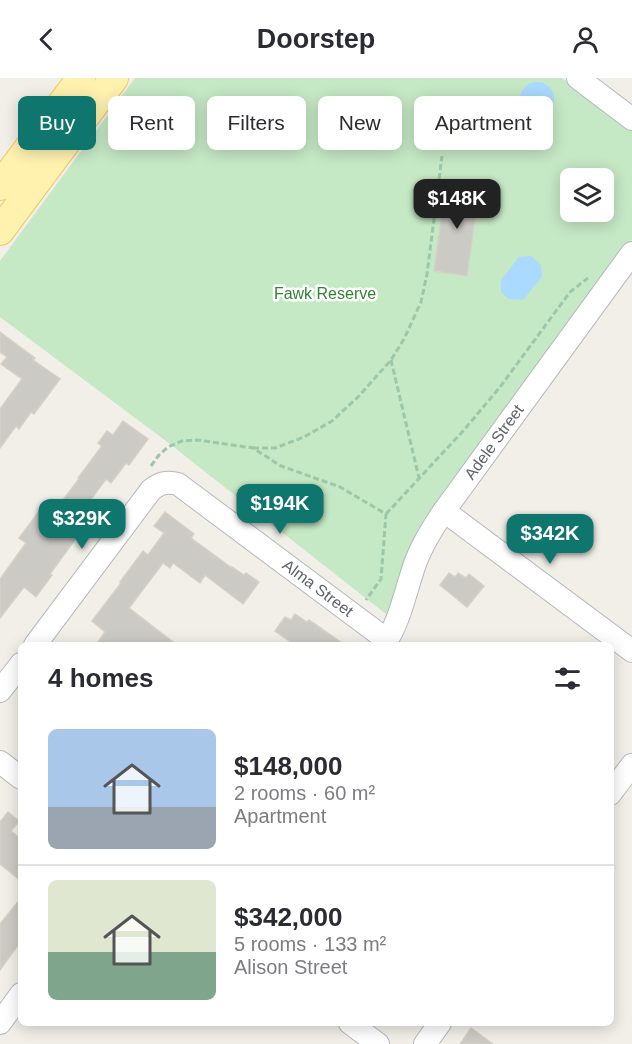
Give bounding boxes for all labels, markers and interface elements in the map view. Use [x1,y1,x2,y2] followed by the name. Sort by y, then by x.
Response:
[30,23,63,56] icon: back
[569,23,602,56] icon: person
[257,24,375,54] text: Doorstep
[18,96,96,150] chip: Buy
[108,96,195,150] chip: Rent
[207,96,306,150] chip: Filters
[318,96,402,150] chip: New
[414,96,553,150] chip: Apartment
[560,168,614,222] map controls
[560,168,614,222] button: layers
[415,179,499,230] pin: $148K
[428,187,486,209] text: $148K
[274,285,376,302] park label: Fawk Reserve
[461,401,527,483] street label: Adele Street
[238,484,322,535] pin: $194K
[251,492,309,514] text: $194K
[40,499,124,550] pin: $329K
[53,507,111,529] text: $329K
[508,514,592,565] pin: $342K
[521,522,579,544] text: $342K
[280,556,357,620] street label: Alma Street
[551,662,584,695] icon: filters
[48,663,154,693] text: 4 homes
[234,751,342,781] text: $148,000
[96,753,168,825] icon: home
[234,782,375,804] text: 2 rooms · 60 m²
[234,805,326,827] text: Apartment
[234,902,342,932] text: $342,000
[96,904,168,976] icon: home
[234,933,386,955] text: 5 rooms · 133 m²
[234,956,347,978] text: Alison Street

